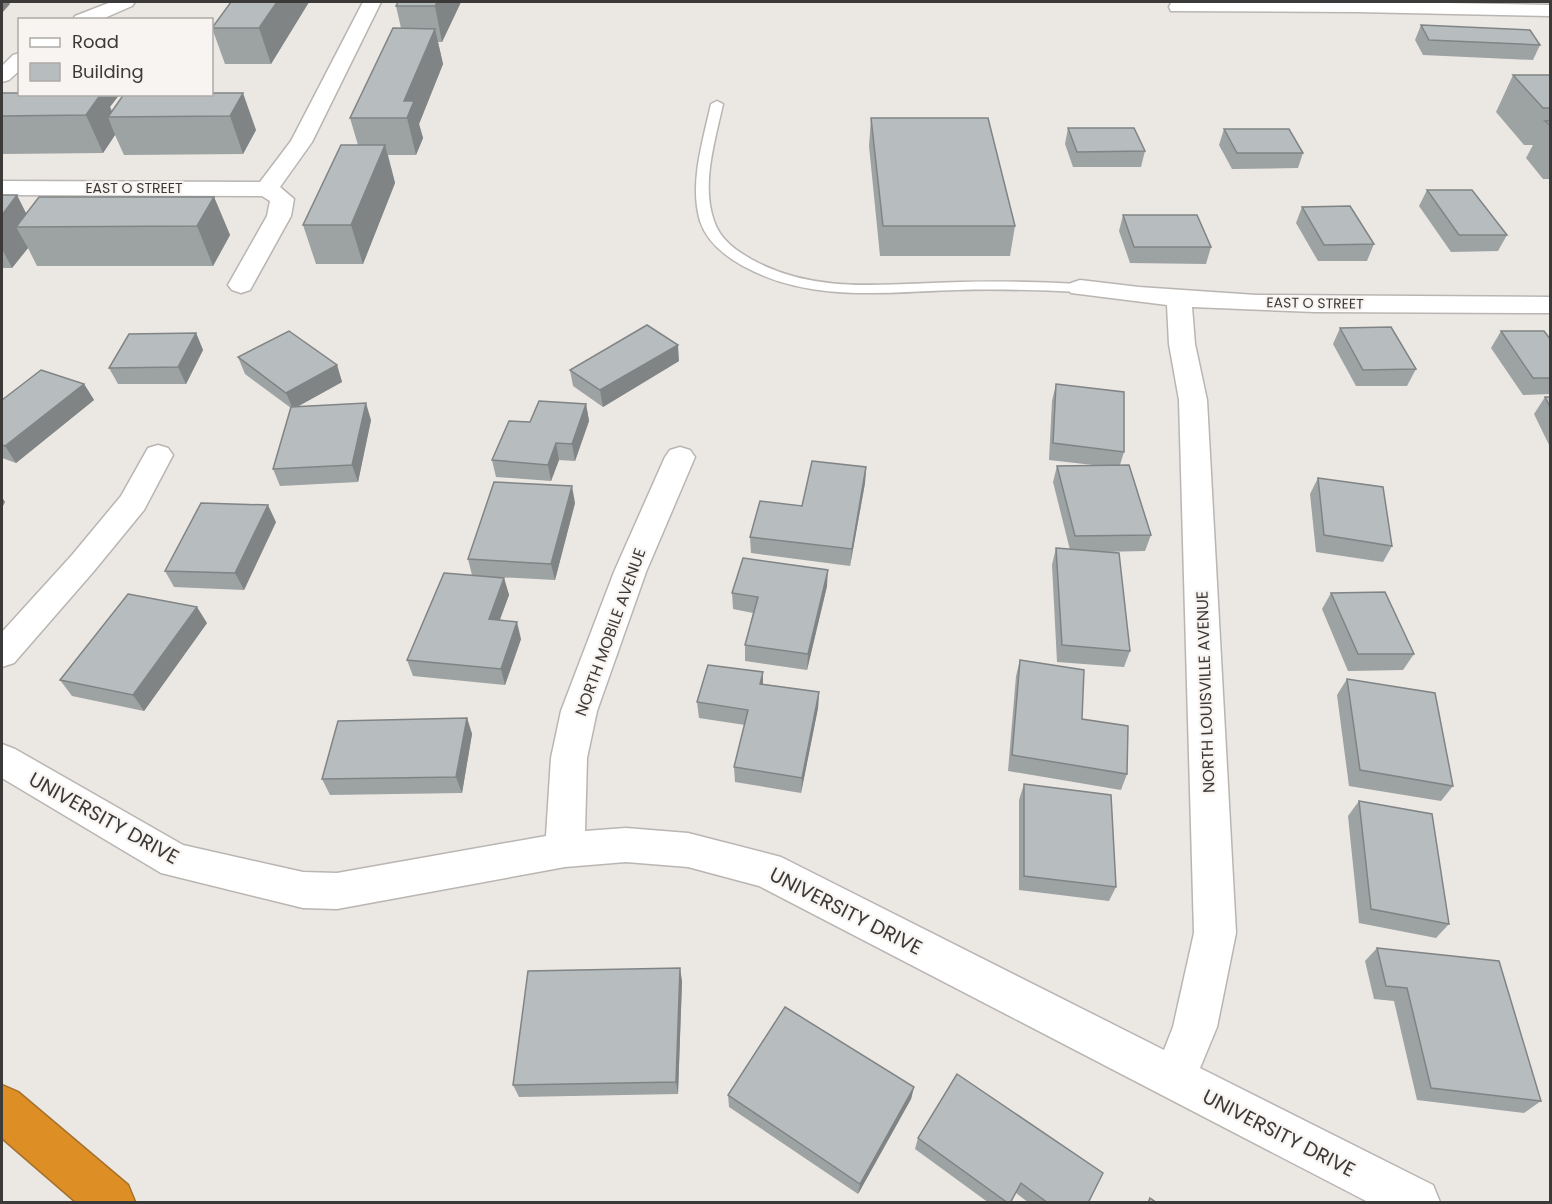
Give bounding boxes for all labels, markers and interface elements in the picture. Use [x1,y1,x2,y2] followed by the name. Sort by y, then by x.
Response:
[18,18,213,96] legend
[72,29,119,54] text: Road
[72,59,144,84] text: Building
[85,178,183,198] street label: EAST O STREET
[1266,292,1364,314] street label: EAST O STREET
[569,545,652,719] street label: NORTH MOBILE AVENUE
[1190,590,1221,793] street label: NORTH LOUISVILLE AVENUE
[24,765,184,871] street label: UNIVERSITY DRIVE
[765,860,927,962] street label: UNIVERSITY DRIVE
[1198,1082,1360,1184] street label: UNIVERSITY DRIVE

